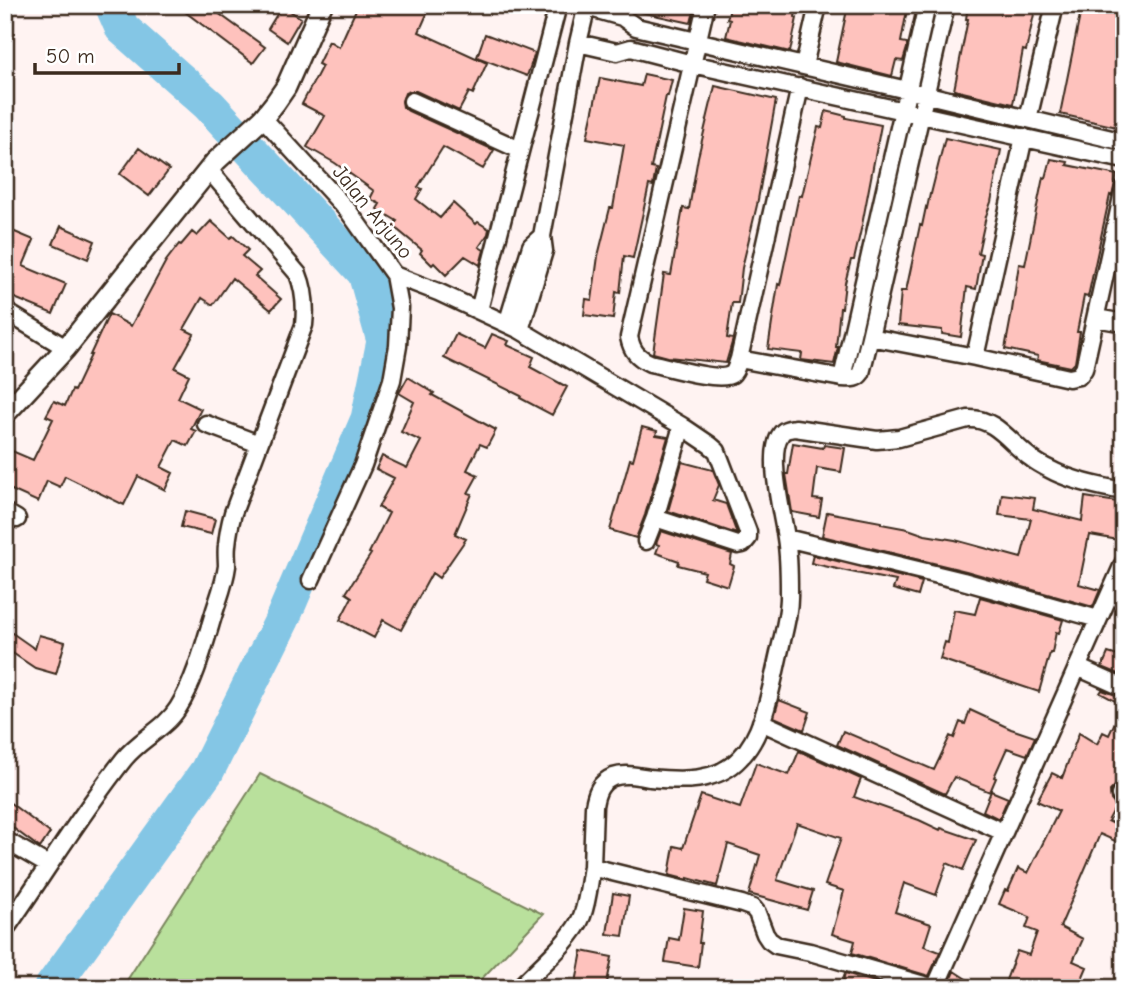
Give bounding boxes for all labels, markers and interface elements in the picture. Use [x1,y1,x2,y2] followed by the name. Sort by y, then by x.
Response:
[35,32,178,76] scale bar
[46,44,95,68] text: 50 m
[328,160,418,264] street label: Jalan Arjuno

